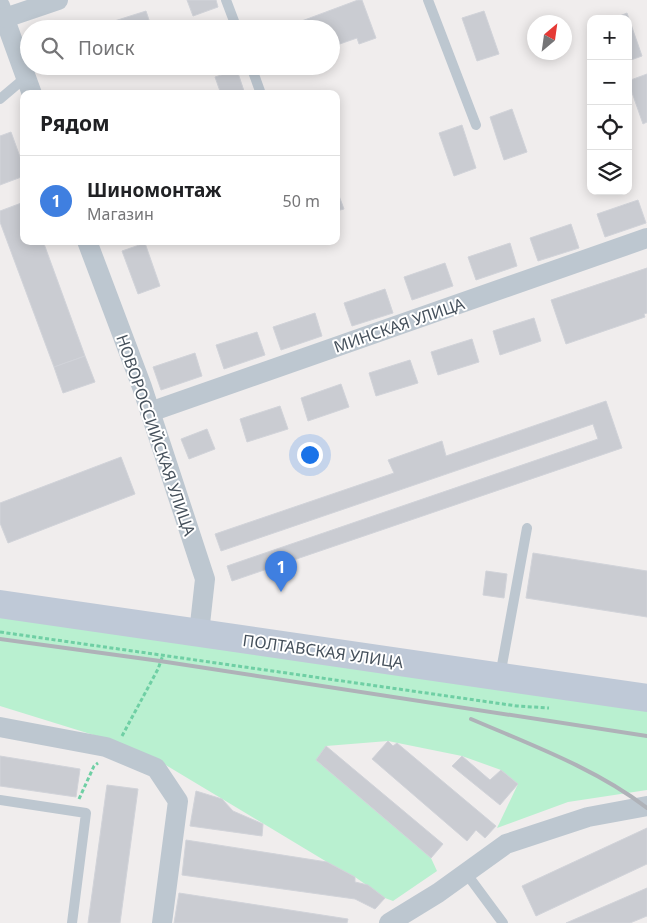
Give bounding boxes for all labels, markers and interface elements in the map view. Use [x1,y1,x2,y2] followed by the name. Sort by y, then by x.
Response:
[527,15,572,60] north arrow
[587,15,632,195] map controls
[587,15,632,60] button: +
[20,20,340,75] search box
[38,34,66,62] icon: search
[78,35,134,61] text: Поиск
[587,60,632,105] button: −
[587,105,632,150] button: locate
[40,109,110,137] text: Рядом
[587,150,632,195] button: layers
[87,177,222,203] text: Шиномонтаж
[51,190,61,212] text: 1
[283,190,320,212] text: 50 m
[87,203,154,225] text: Магазин
[331,292,468,358] street label: МИНСКАЯ УЛИЦА
[111,331,201,539] street label: НОВОРОССИЙСКАЯ УЛИЦА
[297,442,323,468] your location
[265,551,297,592] pin: 1
[241,629,405,673] street label: ПОЛТАВСКАЯ УЛИЦА

